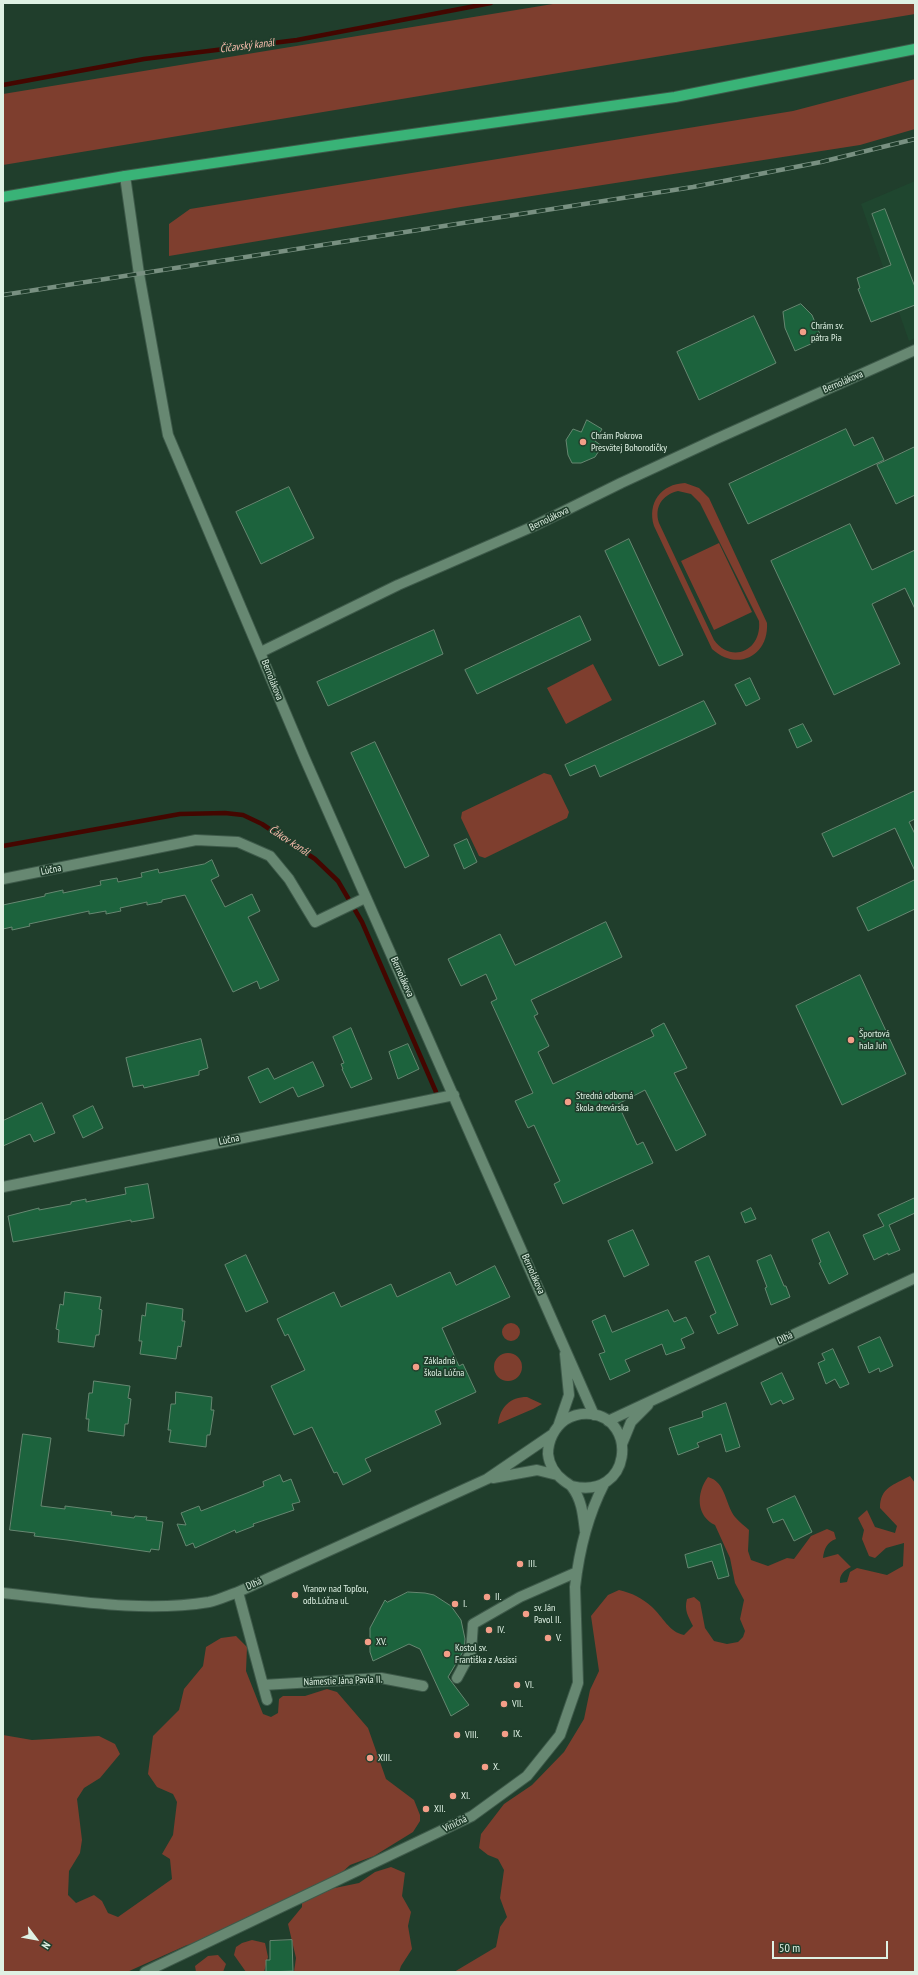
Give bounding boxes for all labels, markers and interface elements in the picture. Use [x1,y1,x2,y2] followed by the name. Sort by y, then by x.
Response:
[219,36,275,56] water label: Čičavský kanál
[811,320,844,344] place label: Chrám sv. pátra Pia
[798,327,808,337] marker: Chrám sv. pátra Pia
[821,368,865,396] street label: Bernolákova
[591,430,667,454] place label: Chrám Pokrova Presvätej Bohorodičky
[578,437,588,447] marker: Chrám Pokrova Presvätej Bohorodičky
[527,504,571,534] street label: Bernolákova
[258,658,286,702] street label: Bernolákova
[266,823,312,859] water label: Čákov kanál
[40,862,62,878] street label: Lúčna
[388,955,416,999] street label: Bernolákova
[859,1028,890,1052] place label: Športová hala Juh
[846,1035,856,1045] marker: Športová hala Juh
[576,1090,633,1114] place label: Stredná odborná škola drevárska
[563,1097,573,1107] marker: Stredná odborná škola drevárska
[218,1132,240,1148] street label: Lúčna
[519,1252,547,1296] street label: Bernolákova
[775,1329,795,1347] street label: Dlhá
[424,1355,464,1378] place label: Základná škola Lúčna
[411,1362,421,1372] marker: Základná škola Lúčna
[528,1558,537,1570] place label: III.
[515,1559,525,1569] marker: III.
[244,1575,264,1593] street label: Dlhá
[303,1583,368,1606] place label: Vranov nad Topľou, odb.Lúčna ul.
[290,1590,300,1600] marker: Vranov nad Topľou, odb.Lúčna ul.
[495,1591,501,1603] place label: II.
[482,1592,492,1602] marker: II.
[463,1598,467,1610] place label: I.
[450,1599,460,1609] marker: I.
[534,1602,561,1626] place label: sv. Ján Pavol II.
[521,1609,531,1619] marker: sv. Ján Pavol II.
[497,1624,505,1636] place label: IV.
[484,1625,494,1635] marker: IV.
[556,1632,562,1644] place label: V.
[543,1633,553,1643] marker: V.
[376,1636,387,1648] place label: XV.
[363,1637,373,1647] marker: XV.
[455,1642,517,1666] place label: Kostol sv. Františka z Assissi
[442,1649,452,1659] marker: Kostol sv. Františka z Assissi
[304,1674,382,1688] street label: Námestie Jána Pavla II.
[525,1679,534,1691] place label: VI.
[512,1680,522,1690] marker: VI.
[512,1698,523,1710] place label: VII.
[499,1699,509,1709] marker: VII.
[513,1728,522,1740] place label: IX.
[465,1729,478,1741] place label: VIII.
[500,1729,510,1739] marker: IX.
[452,1730,462,1740] marker: VIII.
[378,1752,392,1764] place label: XIII.
[365,1753,375,1763] marker: XIII.
[493,1761,500,1773] place label: X.
[480,1762,490,1772] marker: X.
[461,1790,470,1802] place label: XI.
[448,1791,458,1801] marker: XI.
[434,1803,445,1815] place label: XII.
[421,1804,431,1814] marker: XII.
[441,1813,469,1835] street label: Viničná
[16,1919,56,1959] north arrow
[774,1933,890,1959] scale bar
[39,1939,54,1952] text: N
[779,1940,800,1955] text: 50 m

